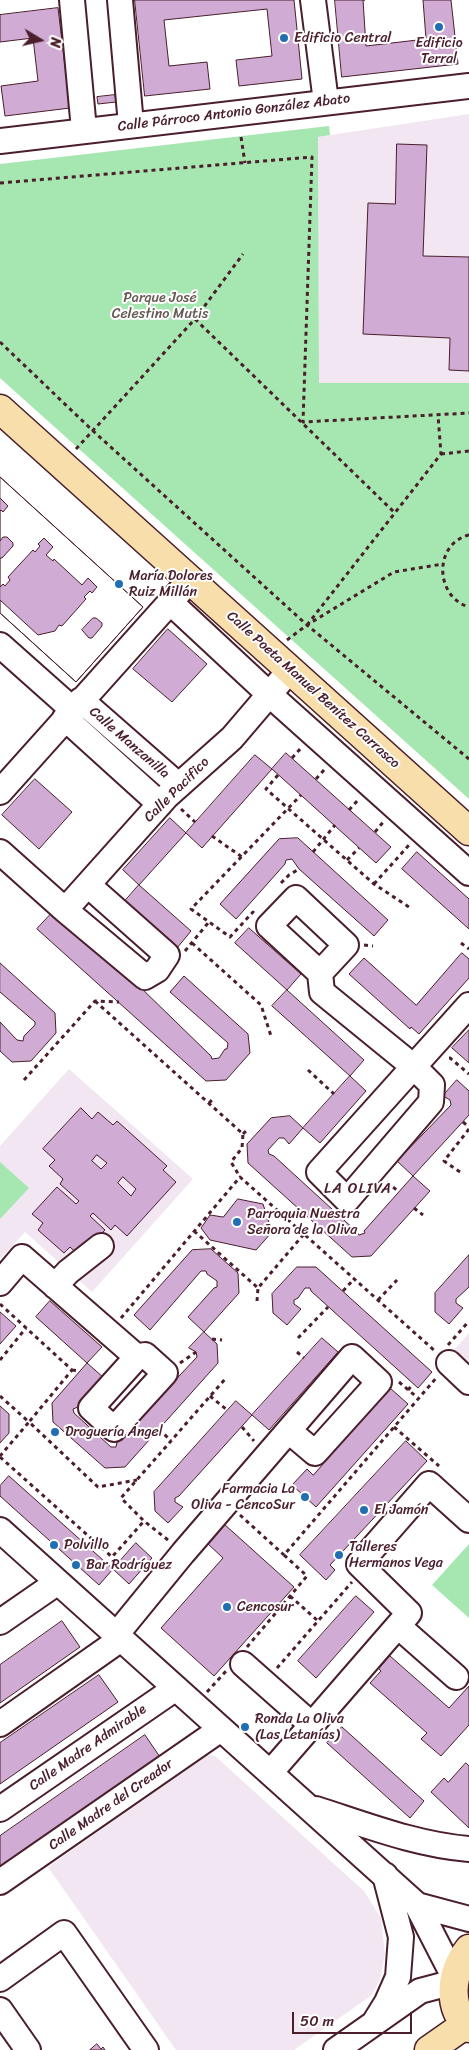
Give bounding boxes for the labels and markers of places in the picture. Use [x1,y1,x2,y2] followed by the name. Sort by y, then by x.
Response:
[433,21,445,33] marker: Edificio Terral
[294,30,391,46] place label: Edificio Central
[278,32,290,44] marker: Edificio Central
[415,35,463,68] place label: Edificio Terral
[129,568,213,600] place label: María Dolores Ruiz Millán
[113,578,125,590] marker: María Dolores Ruiz Millán
[247,1206,360,1238] place label: Parroquia Nuestra Señora de la Oliva
[231,1216,243,1228] marker: Parroquia Nuestra Señora de la Oliva
[65,1424,163,1440] place label: Droguería Ángel
[49,1426,61,1438] marker: Droguería Ángel
[191,1481,295,1514] place label: Farmacia La Oliva - CencoSur
[299,1491,311,1503] marker: Farmacia La Oliva - CencoSur
[374,1502,428,1518] place label: El Jamón
[358,1504,370,1516] marker: El Jamón
[64,1537,109,1553] place label: Polvillo
[48,1539,60,1551] marker: Polvillo
[349,1539,443,1571] place label: Talleres Hermanos Vega
[333,1549,345,1561] marker: Talleres Hermanos Vega
[86,1557,172,1573] place label: Bar Rodríguez
[70,1559,82,1571] marker: Bar Rodríguez
[237,1599,294,1615] place label: Cencosur
[221,1601,233,1613] marker: Cencosur
[255,1711,344,1744] place label: Ronda La Oliva (Las Letanías)
[239,1721,251,1733] marker: Ronda La Oliva (Las Letanías)

